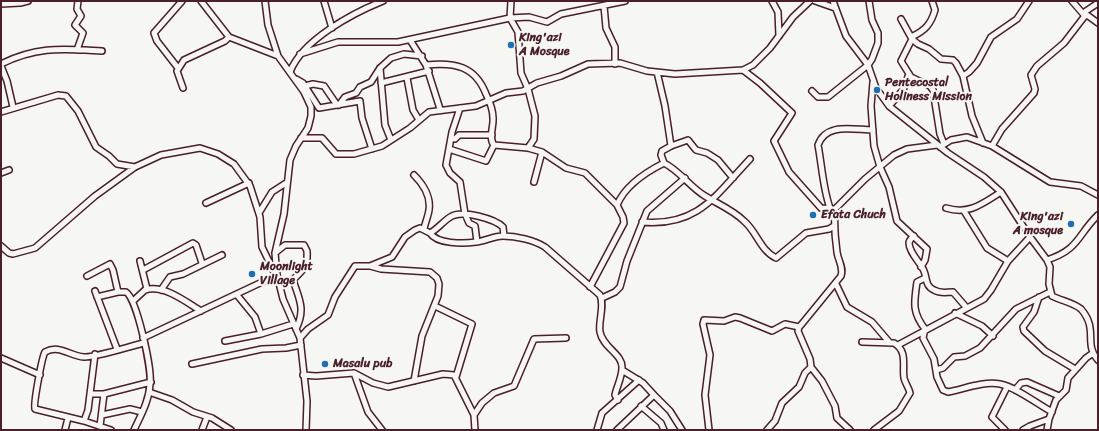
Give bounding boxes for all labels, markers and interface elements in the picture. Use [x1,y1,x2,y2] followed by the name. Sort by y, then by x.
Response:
[519,31,569,59] place label: King'azi A Mosque
[506,40,516,50] marker: King'azi A Mosque
[885,76,972,104] place label: Pentecostal Holiness Mission
[872,85,882,95] marker: Pentecostal Holiness Mission
[821,208,886,222] place label: Efata Chuch
[808,210,818,220] marker: Efata Chuch
[1013,210,1063,238] place label: King'azi A mosque
[1066,219,1076,229] marker: King'azi A mosque
[260,260,313,288] place label: Moonlight Village
[247,269,257,279] marker: Moonlight Village
[333,357,393,371] place label: Masalu pub
[320,359,330,369] marker: Masalu pub

